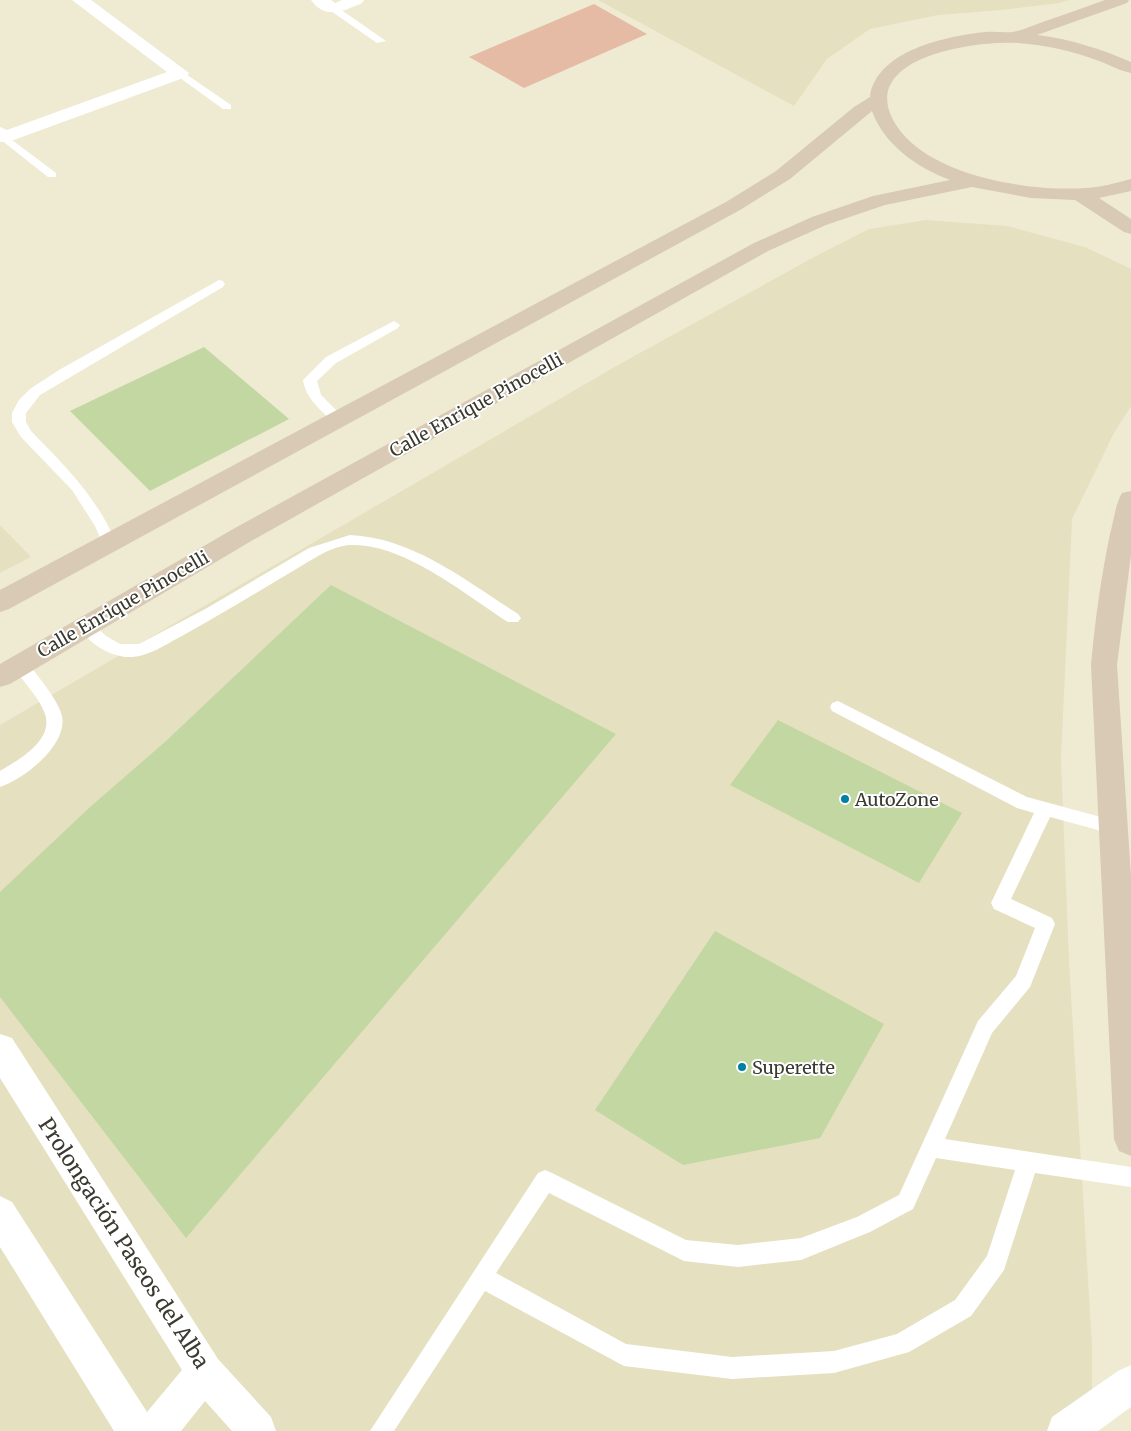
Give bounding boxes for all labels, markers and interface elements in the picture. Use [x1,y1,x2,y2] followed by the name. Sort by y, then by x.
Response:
[385,348,567,462] street label: Calle Enrique Pinocelli
[33,545,213,663] street label: Calle Enrique Pinocelli
[854,788,939,811] place label: AutoZone
[839,793,851,805] marker: AutoZone
[752,1056,835,1079] place label: Superette
[736,1061,748,1073] marker: Superette
[33,1113,215,1373] street label: Prolongación Paseos del Alba

